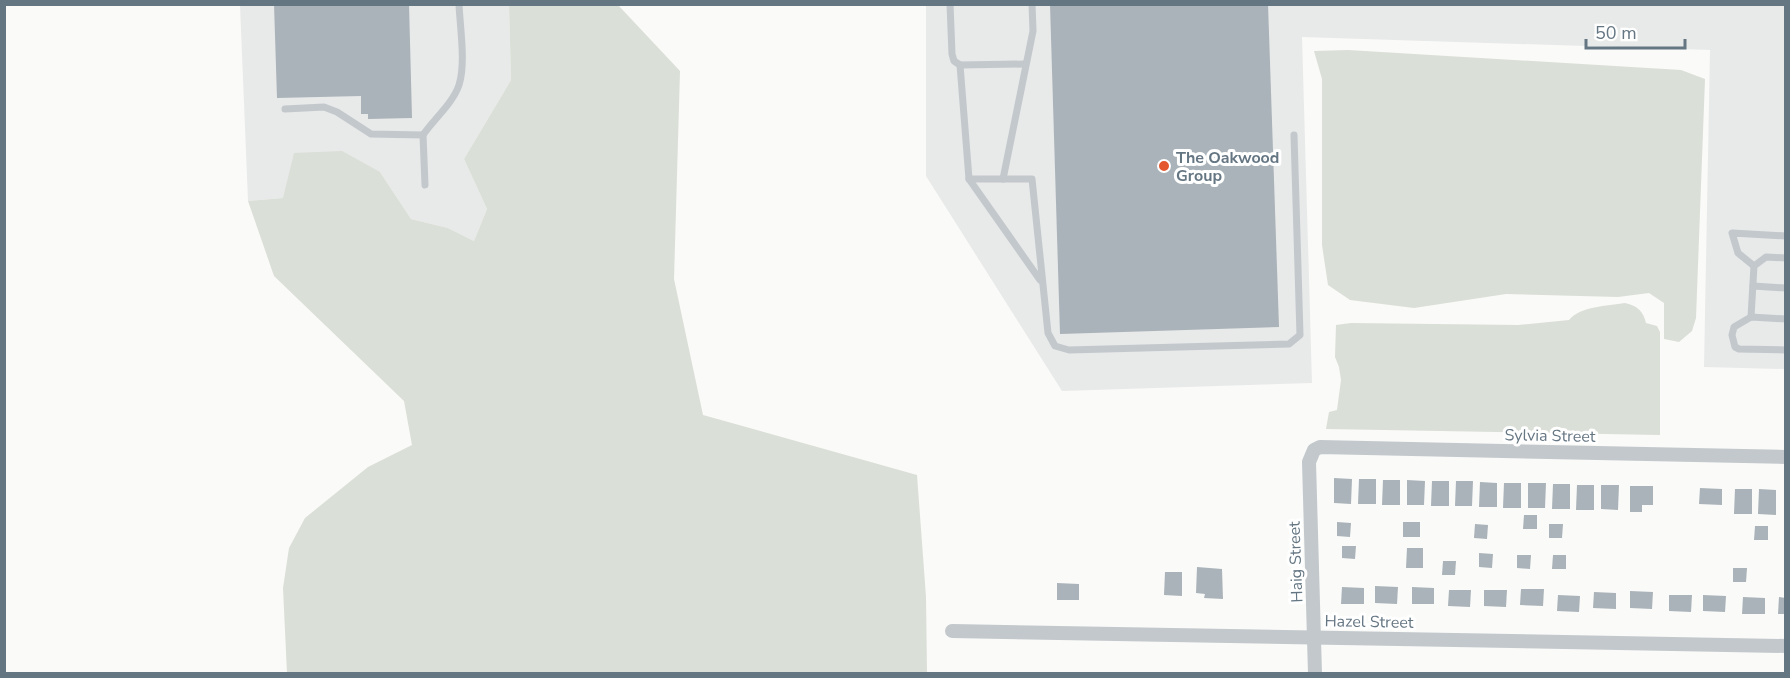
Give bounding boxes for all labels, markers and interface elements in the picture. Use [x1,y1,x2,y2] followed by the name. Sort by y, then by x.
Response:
[1586,12,1685,50] scale bar
[1595,21,1637,45] text: 50 m
[1176,147,1279,187] place label: The Oakwood Group
[1157,159,1171,173] marker: The Oakwood Group
[1504,424,1596,448] street label: Sylvia Street
[1284,520,1308,603] street label: Haig Street
[1324,610,1414,634] street label: Hazel Street

